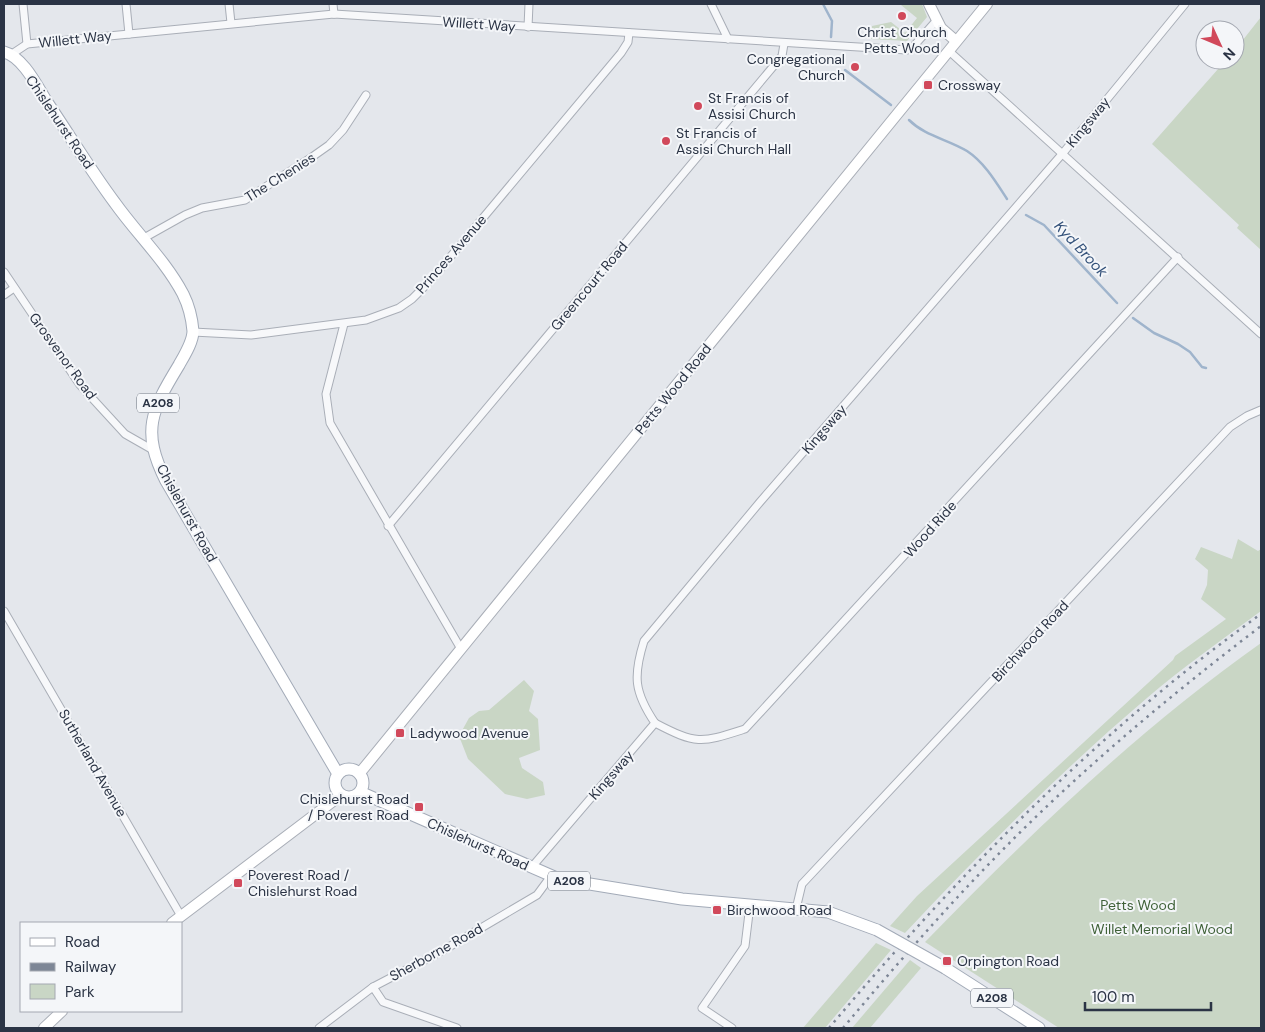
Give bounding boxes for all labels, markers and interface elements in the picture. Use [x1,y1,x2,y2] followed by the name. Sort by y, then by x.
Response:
[896,10,908,22] marker: Christ Church Petts Wood
[442,12,517,36] street label: Willett Way
[1195,20,1245,70] north arrow
[857,23,947,57] place label: Christ Church Petts Wood
[37,26,113,52] street label: Willett Way
[1219,44,1239,64] text: N
[747,50,845,84] place label: Congregational Church
[849,61,861,73] marker: Congregational Church
[22,72,98,172] street label: Chislehurst Road
[938,76,1001,94] place label: Crossway
[922,79,934,91] marker: Crossway
[708,89,796,123] place label: St Francis of Assisi Church
[1062,93,1114,151] street label: Kingsway
[692,100,704,112] marker: St Francis of Assisi Church
[676,124,791,158] place label: St Francis of Assisi Church Hall
[660,135,672,147] marker: St Francis of Assisi Church Hall
[241,148,319,206] street label: The Chenies
[412,211,490,297] street label: Princes Avenue
[1050,217,1112,282] water label: Kyd Brook
[546,238,632,334] street label: Greencourt Road
[25,309,101,403] street label: Grosvenor Road
[631,340,715,438] street label: Petts Wood Road
[137,393,179,412] road number: A208
[798,400,851,457] street label: Kingsway
[153,461,221,565] street label: Chislehurst Road
[900,497,960,561] street label: Wood Ride
[988,597,1072,685] street label: Birchwood Road
[55,706,131,820] street label: Sutherland Avenue
[410,724,529,742] place label: Ladywood Avenue
[394,727,406,739] marker: Ladywood Avenue
[585,746,638,803] street label: Kingsway
[300,790,409,824] place label: Chislehurst Road / Poverest Road
[413,801,425,813] marker: Chislehurst Road / Poverest Road
[424,814,532,874] street label: Chislehurst Road
[248,866,357,900] place label: Poverest Road / Chislehurst Road
[548,871,590,890] road number: A208
[232,877,244,889] marker: Poverest Road / Chislehurst Road
[1100,896,1176,914] park label: Petts Wood
[727,901,832,919] place label: Birchwood Road
[711,904,723,916] marker: Birchwood Road
[386,919,486,985] street label: Sherborne Road
[1091,920,1233,938] park label: Willet Memorial Wood
[20,922,182,1012] legend
[65,932,100,952] text: Road
[957,952,1059,970] place label: Orpington Road
[941,955,953,967] marker: Orpington Road
[65,957,117,977] text: Railway
[1085,980,1211,1012] scale bar
[65,982,95,1002] text: Park
[1092,987,1135,1007] text: 100 m
[971,988,1013,1008] road number: A208

